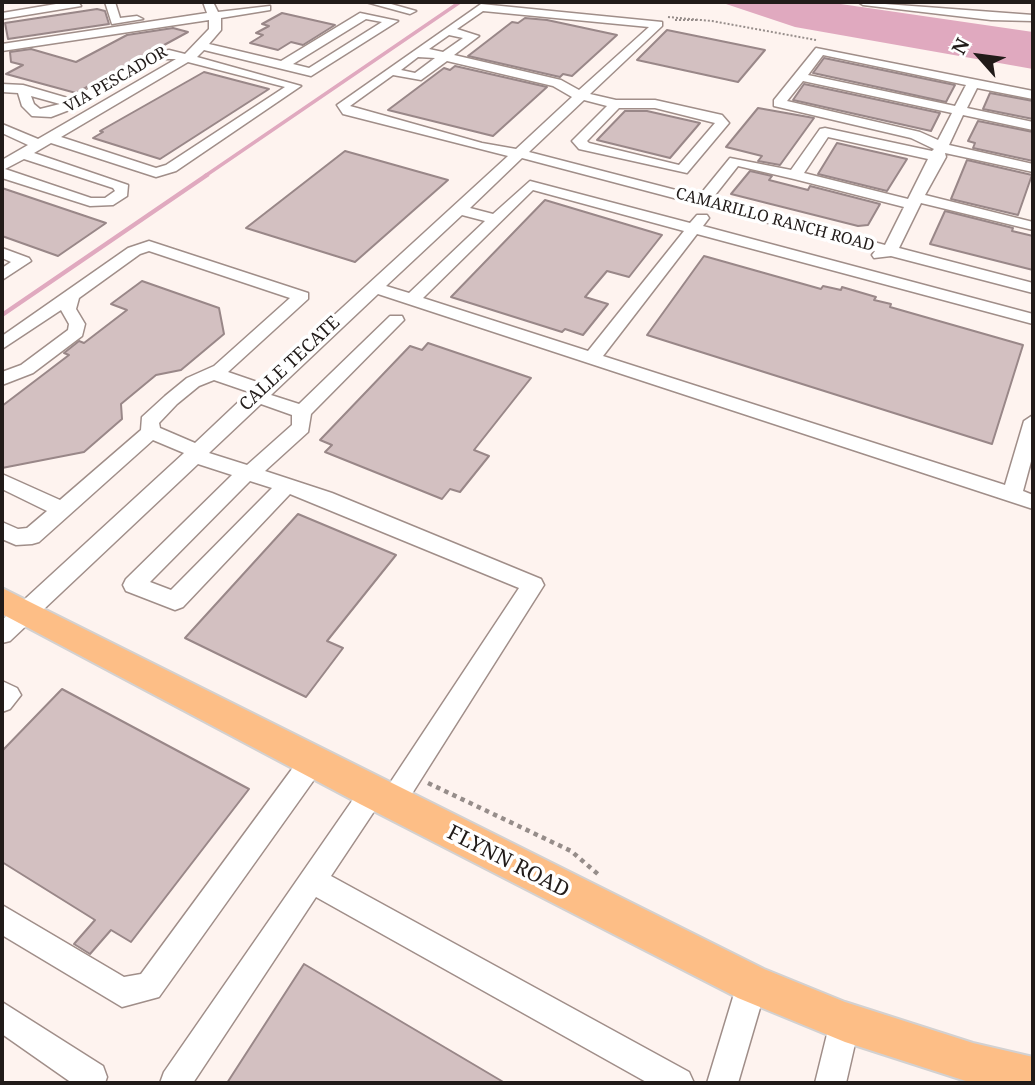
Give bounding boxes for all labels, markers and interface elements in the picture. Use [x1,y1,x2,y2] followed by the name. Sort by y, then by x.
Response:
[944,21,1014,91] north arrow
[945,33,975,59] text: N
[61,43,171,117] street label: VIA PESCADOR
[673,184,877,256] street label: CAMARILLO RANCH ROAD
[235,312,345,416] street label: CALLE TECATE
[443,820,573,904] street label: FLYNN ROAD

